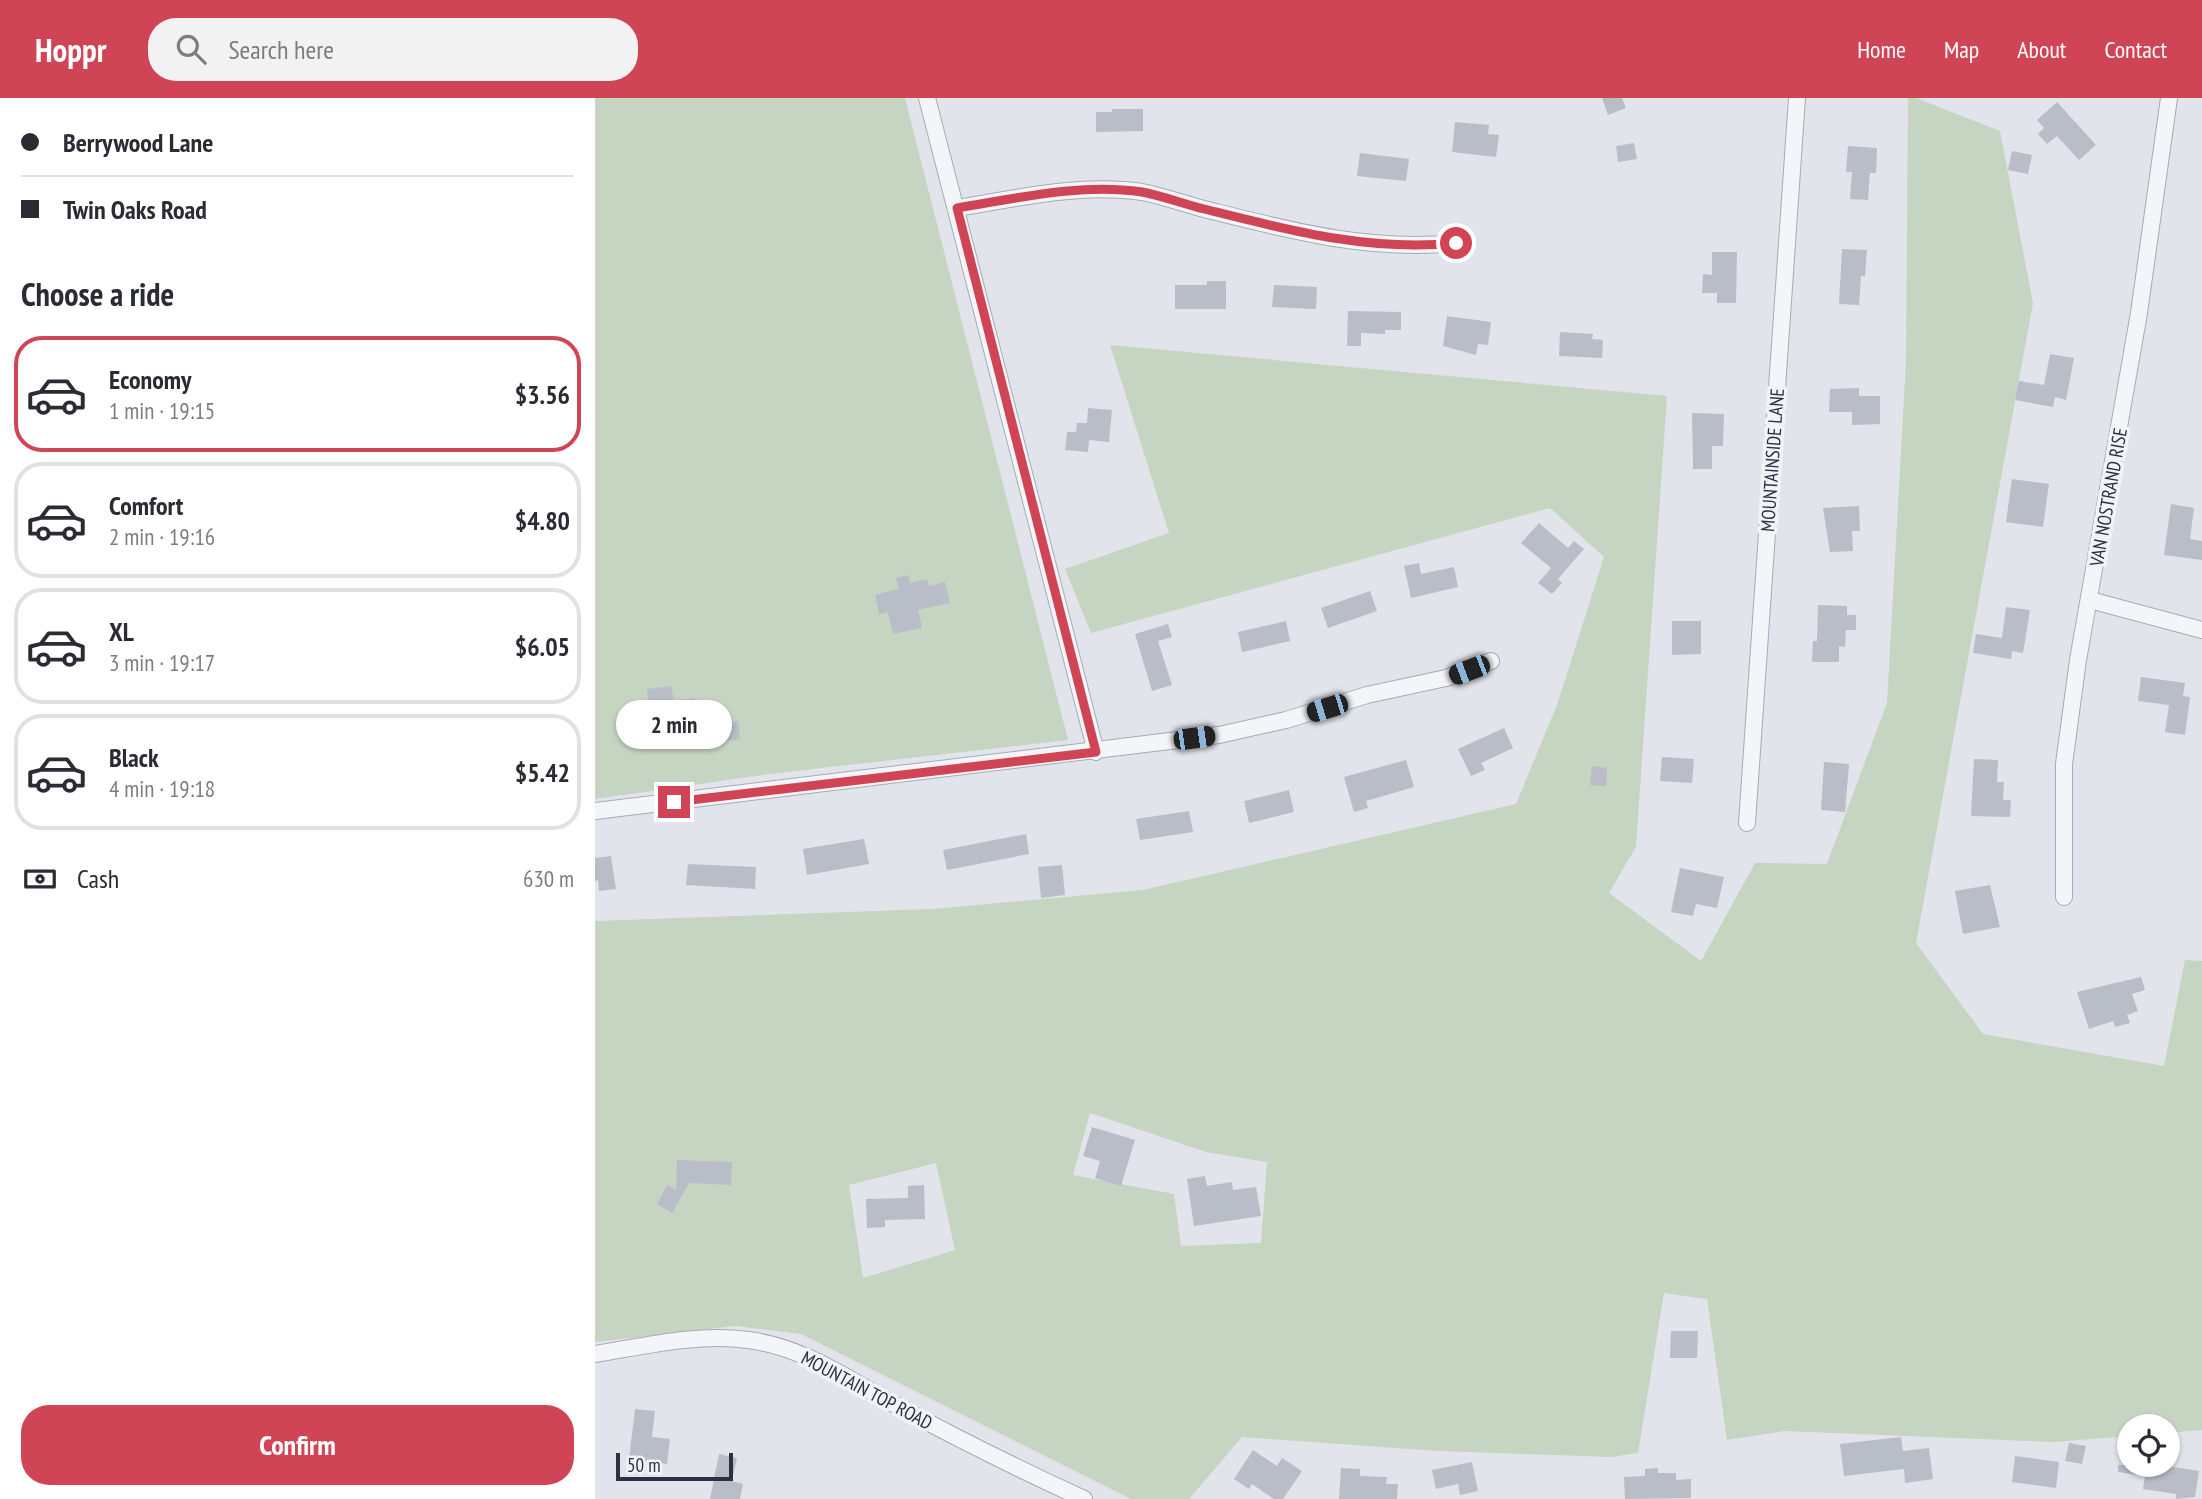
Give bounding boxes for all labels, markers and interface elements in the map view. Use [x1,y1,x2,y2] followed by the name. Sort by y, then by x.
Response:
[148,18,638,81] search box
[35,28,106,71] text: Hoppr
[172,30,210,68] icon: search
[228,33,334,66] text: Search here
[1857,34,1906,65] text: Home
[1944,34,1979,65] text: Map
[2017,34,2066,65] text: About
[2104,34,2167,65] text: Contact
[63,126,213,159] text: Berrywood Lane
[63,193,207,226] text: Twin Oaks Road
[1440,227,1472,259] route start
[21,273,174,315] text: Choose a ride
[25,363,88,426] icon: car
[109,363,191,396] text: Economy
[515,378,570,411] text: $3.56
[1755,387,1789,533] street label: MOUNTAINSIDE LANE
[109,396,215,425] text: 1 min · 19:15
[2084,426,2132,569] street label: VAN NOSTRAND RISE
[25,489,88,552] icon: car
[109,489,183,522] text: Comfort
[515,504,570,537] text: $4.80
[109,522,215,551] text: 2 min · 19:16
[25,615,88,678] icon: car
[109,615,134,648] text: XL
[515,630,570,663] text: $6.05
[109,648,215,677] text: 3 min · 19:17
[1446,653,1493,687] car
[1304,692,1351,724] car
[616,700,732,750] callout: 2 min
[651,710,697,739] text: 2 min
[1172,725,1217,751] car
[25,741,88,804] icon: car
[109,741,159,774] text: Black
[515,756,570,789] text: $5.42
[109,774,215,803] text: 4 min · 19:18
[658,786,690,818] route end
[21,860,59,898] icon: cash
[77,862,119,895] text: Cash
[523,864,574,893] text: 630 m
[797,1345,937,1435] street label: MOUNTAIN TOP ROAD
[21,1405,574,1485] button: Confirm
[2117,1414,2180,1477] map controls
[2117,1414,2180,1477] button: locate
[616,1450,733,1482] scale bar
[627,1453,661,1477] text: 50 m

